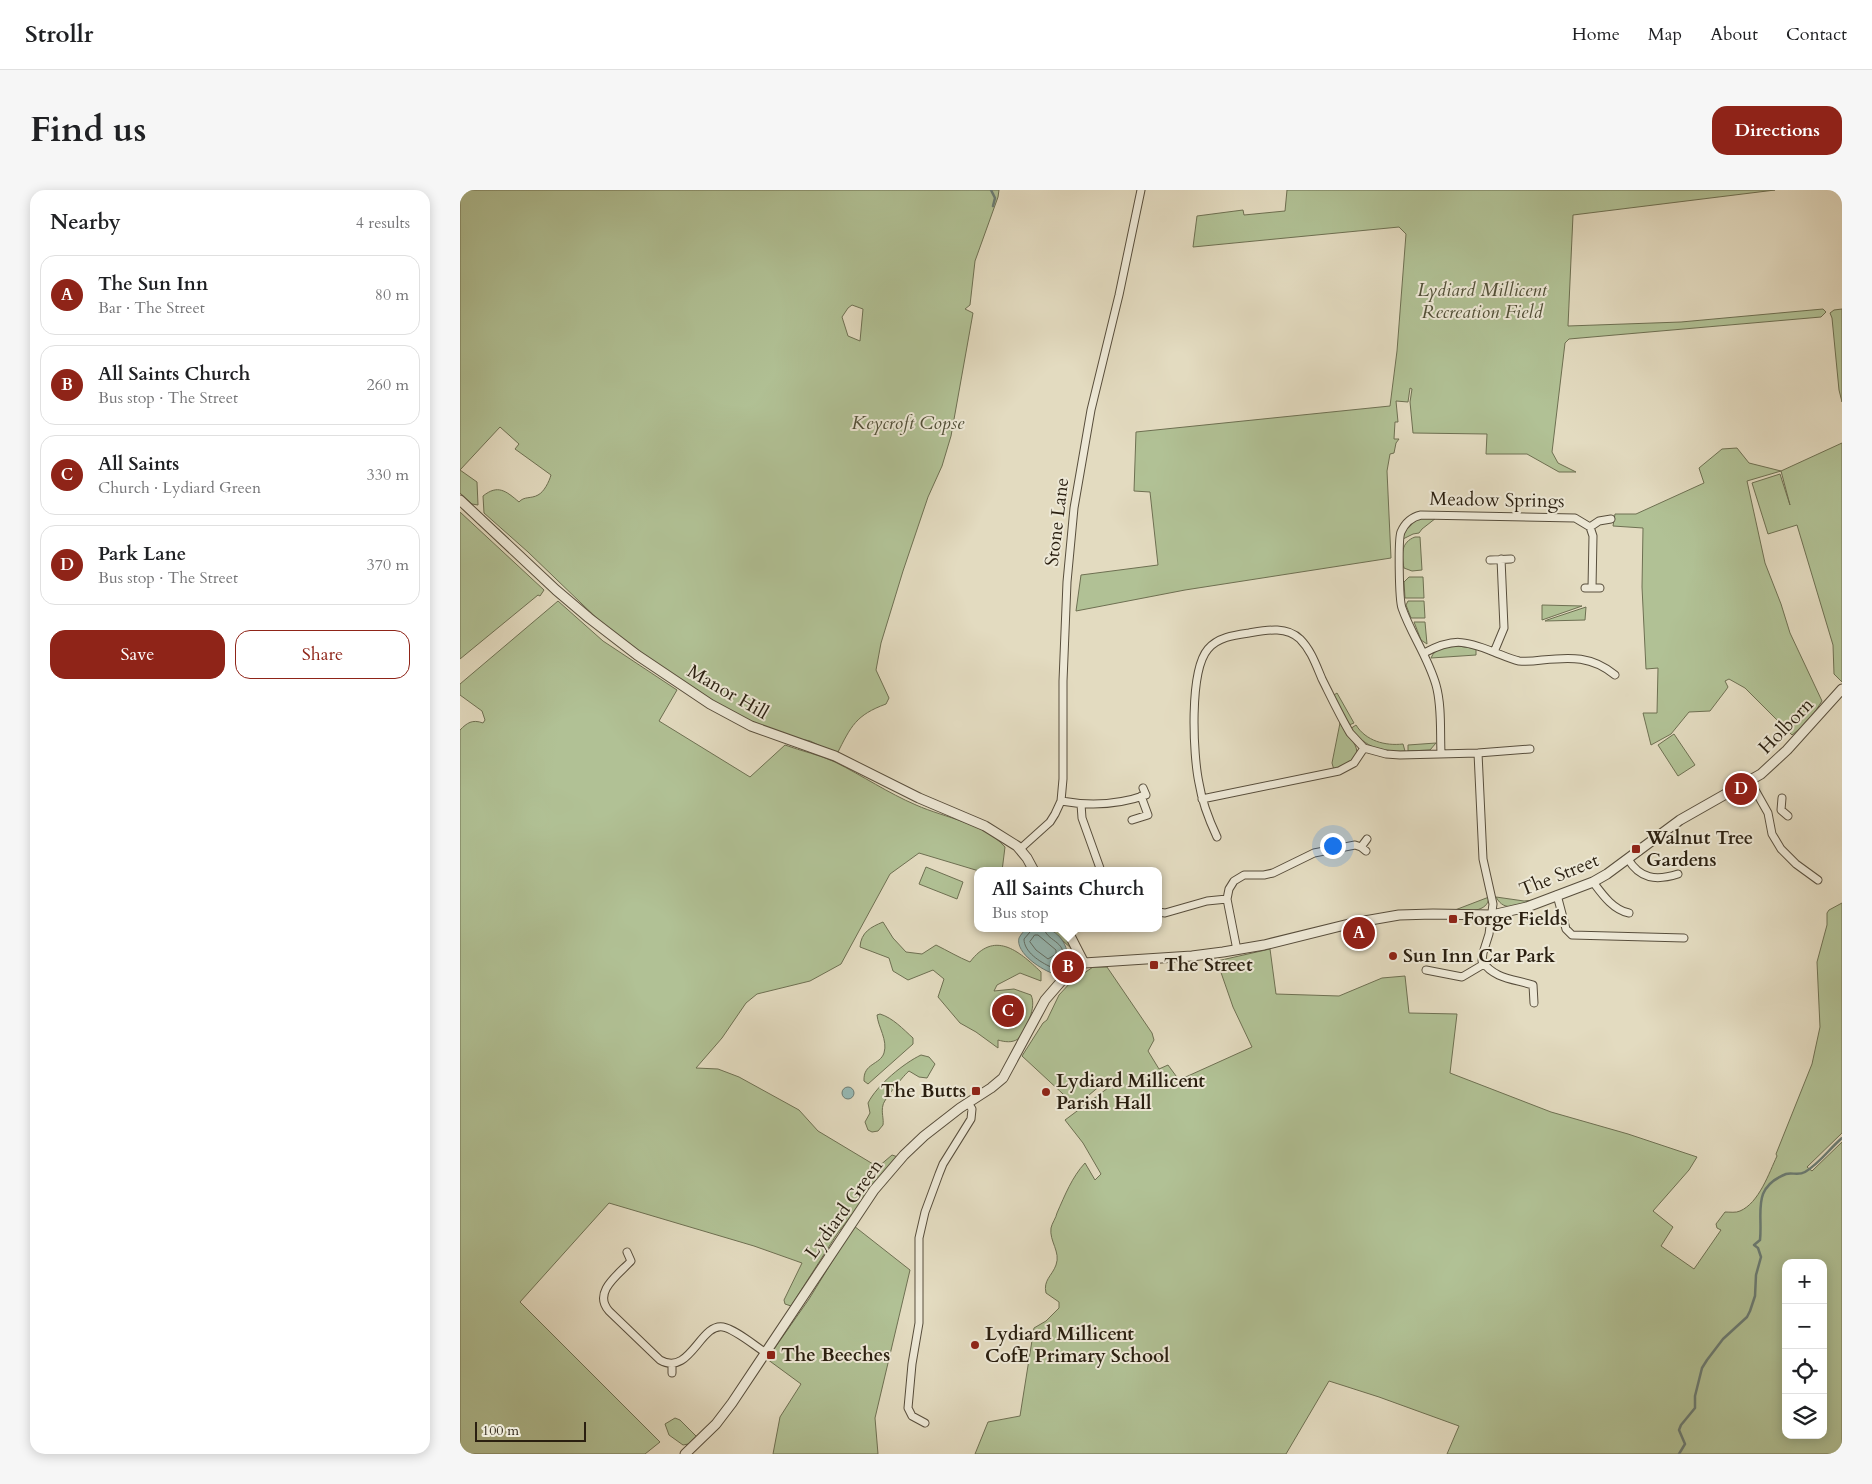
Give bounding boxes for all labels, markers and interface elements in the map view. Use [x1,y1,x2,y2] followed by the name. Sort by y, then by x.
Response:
[25,18,93,51] text: Strollr
[1572,22,1620,47] text: Home
[1648,22,1682,47] text: Map
[1710,22,1758,47] text: About
[1786,22,1847,47] text: Contact
[30,106,146,154] text: Find us
[1712,106,1842,155] button: Directions
[50,208,121,237] text: Nearby
[356,212,410,234] text: 4 results
[98,271,208,297] text: The Sun Inn
[1417,277,1547,325] park label: Lydiard Millicent Recreation Field
[61,284,73,306] text: A
[375,284,409,306] text: 80 m
[98,297,205,319] text: Bar · The Street
[98,361,250,387] text: All Saints Church
[61,374,73,396] text: B
[367,374,409,396] text: 260 m
[98,387,238,409] text: Bus stop · The Street
[852,410,965,436] park label: Keycroft Copse
[98,451,179,477] text: All Saints
[61,464,73,486] text: C
[367,464,409,486] text: 330 m
[1039,476,1075,568] street label: Stone Lane
[98,477,261,499] text: Church · Lydiard Green
[1429,486,1565,514] street label: Meadow Springs
[98,541,186,567] text: Park Lane
[60,554,74,576] text: D
[367,554,409,576] text: 370 m
[98,567,238,589] text: Bus stop · The Street
[50,630,225,679] button: Save
[235,630,410,679] button: Share
[682,658,774,726] street label: Manor Hill
[1753,692,1820,760] street label: Holborn
[1725,770,1757,808] pin: D
[1645,825,1753,873] place label: Walnut Tree Gardens
[1320,833,1346,859] your location
[1630,843,1642,855] marker: Walnut Tree Gardens
[1515,847,1603,903] street label: The Street
[974,867,1162,932] popup
[992,876,1144,902] text: All Saints Church
[992,902,1049,924] text: Bus stop
[1463,906,1567,932] place label: Forge Fields
[1447,913,1459,925] marker: Forge Fields
[1343,914,1375,952] pin: A
[1403,943,1555,969] place label: Sun Inn Car Park
[1052,948,1084,986] pin: B
[1387,950,1399,962] marker: Sun Inn Car Park
[1164,952,1253,978] place label: The Street
[1148,959,1160,971] marker: The Street
[992,992,1024,1030] pin: C
[1056,1068,1205,1116] place label: Lydiard Millicent Parish Hall
[881,1078,966,1104] place label: The Butts
[970,1085,982,1097] marker: The Butts
[1040,1086,1052,1098] marker: Lydiard Millicent Parish Hall
[799,1154,889,1264] street label: Lydiard Green
[1782,1259,1827,1439] map controls
[1782,1259,1827,1304] button: +
[1782,1304,1827,1349] button: −
[985,1321,1170,1369] place label: Lydiard Millicent CofE Primary School
[969,1339,981,1351] marker: Lydiard Millicent CofE Primary School
[781,1342,890,1368] place label: The Beeches
[765,1349,777,1361] marker: The Beeches
[1782,1349,1827,1394] button: locate
[1782,1394,1827,1439] button: layers
[475,1419,586,1442] scale bar
[482,1421,519,1440] text: 100 m

